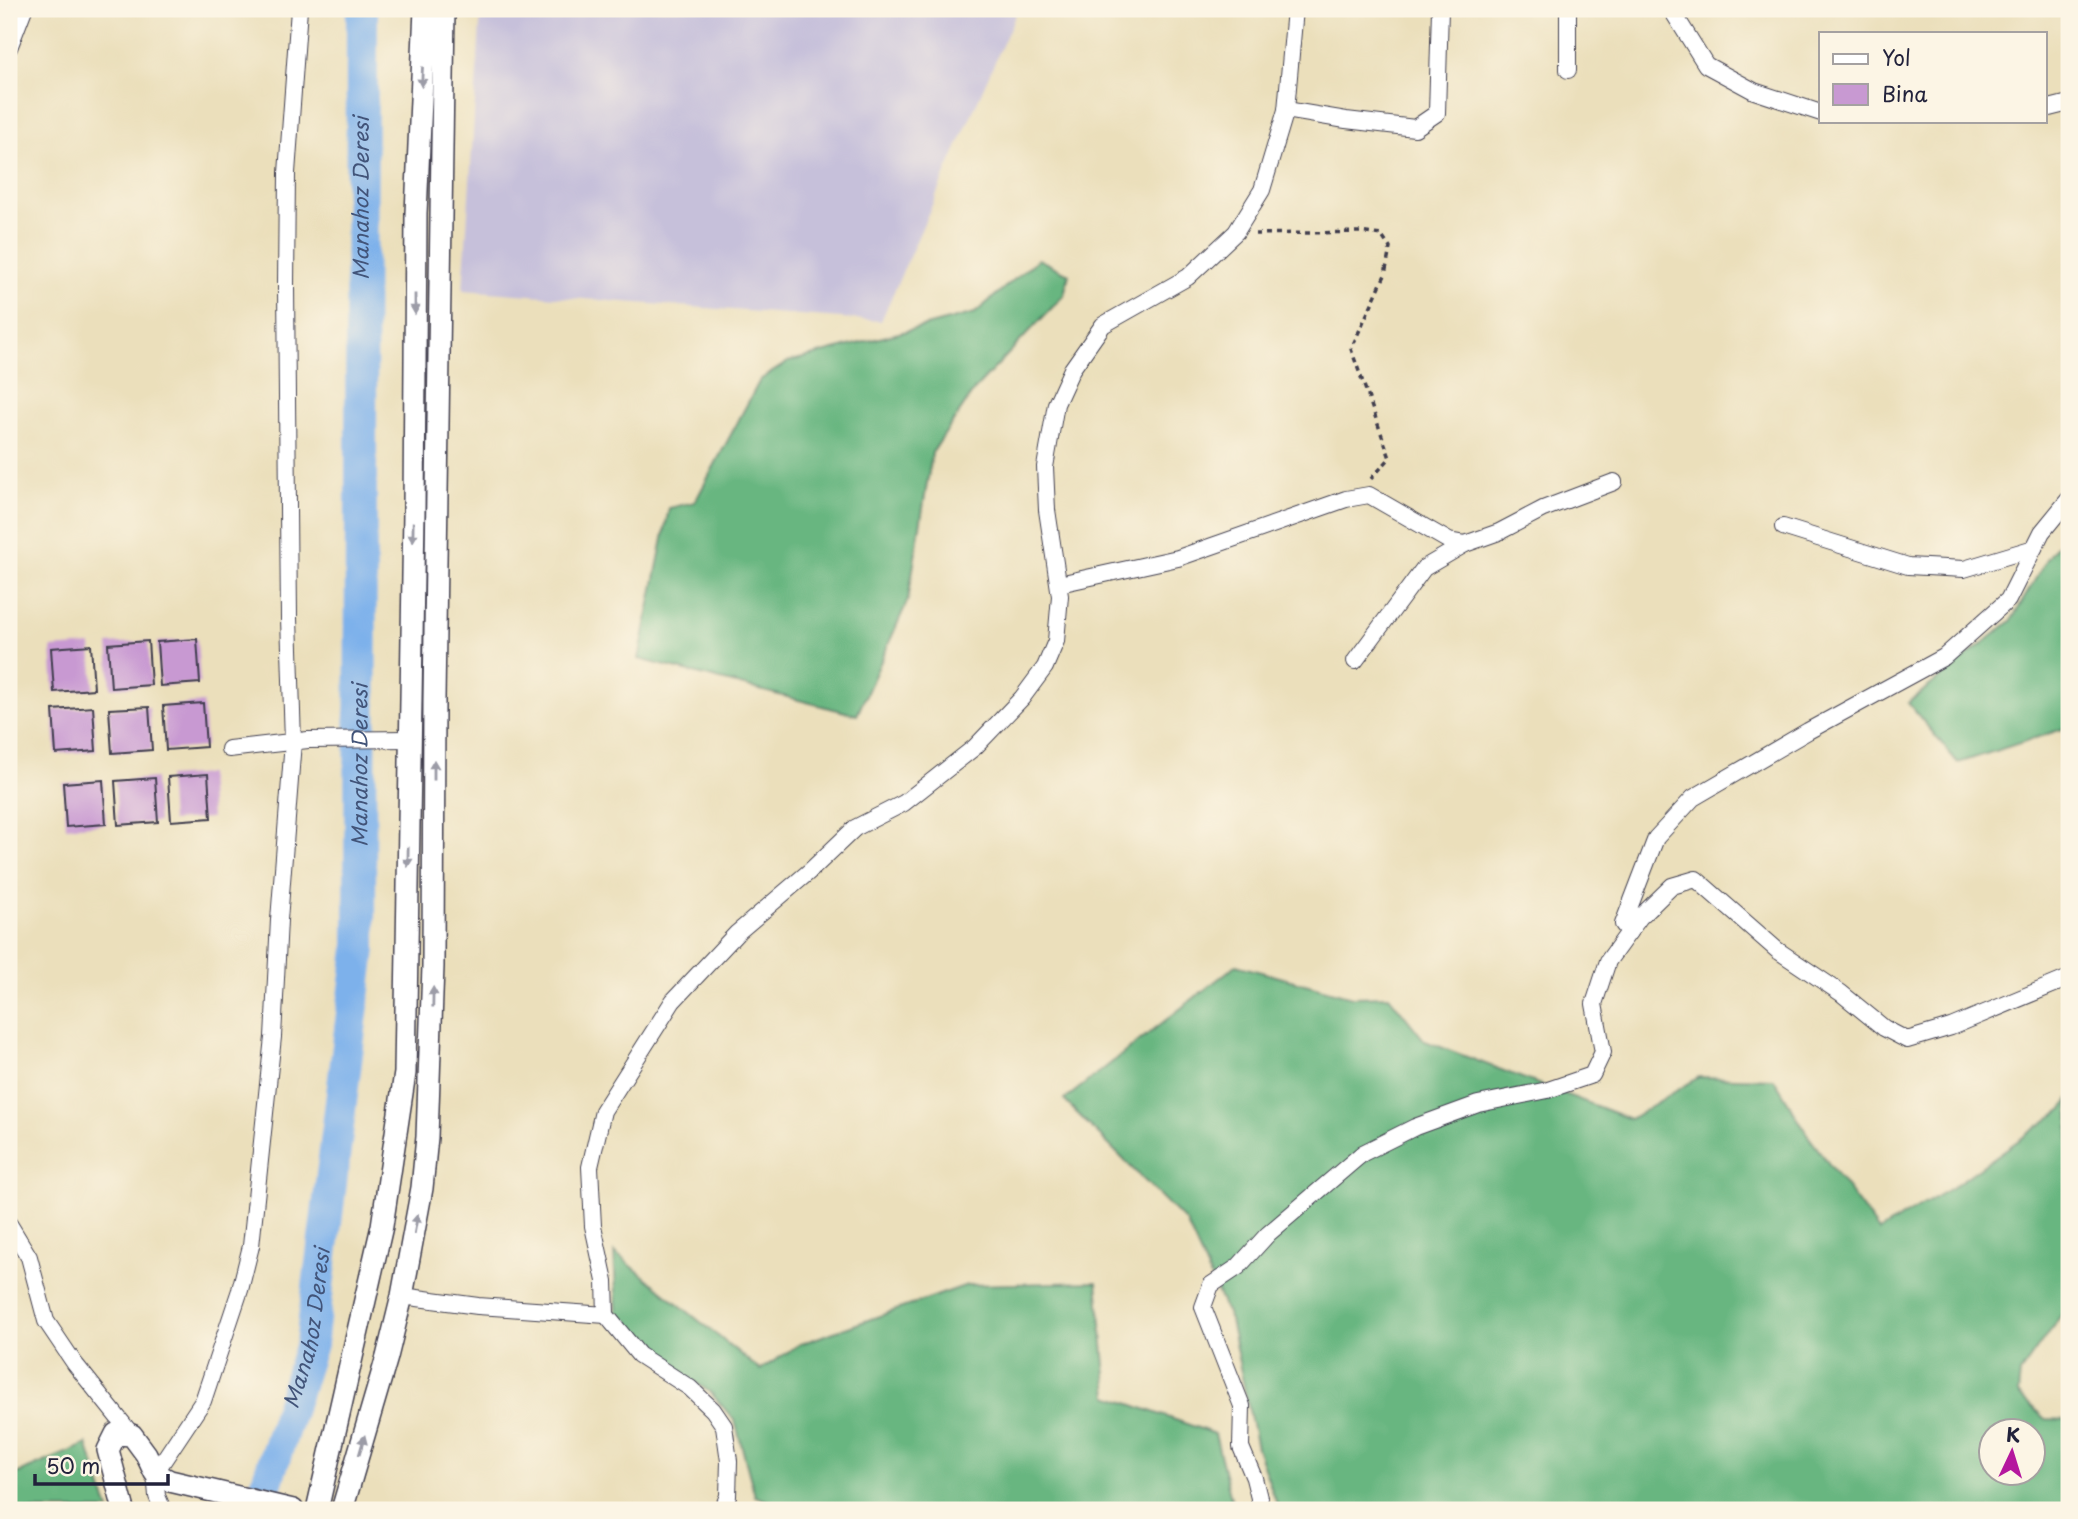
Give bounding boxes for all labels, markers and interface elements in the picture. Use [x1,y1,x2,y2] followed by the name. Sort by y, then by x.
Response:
[1819,32,2046,122] legend
[1882,41,1911,73] text: Yol
[416,66,427,88] one-way arrow
[1882,77,1928,109] text: Bina
[343,114,376,280] water label: Manahoz Deresi
[409,294,421,316] one-way arrow
[408,521,419,543] one-way arrow
[342,681,375,847] water label: Manahoz Deresi
[428,759,440,781] one-way arrow
[402,846,414,868] one-way arrow
[427,986,438,1008] one-way arrow
[411,1213,422,1235] one-way arrow
[274,1243,337,1412] water label: Manahoz Deresi
[1976,1418,2046,1488] north arrow
[2005,1420,2021,1449] text: K
[358,1434,368,1455] one-way arrow
[35,1442,168,1486] scale bar
[46,1449,100,1481] text: 50 m

